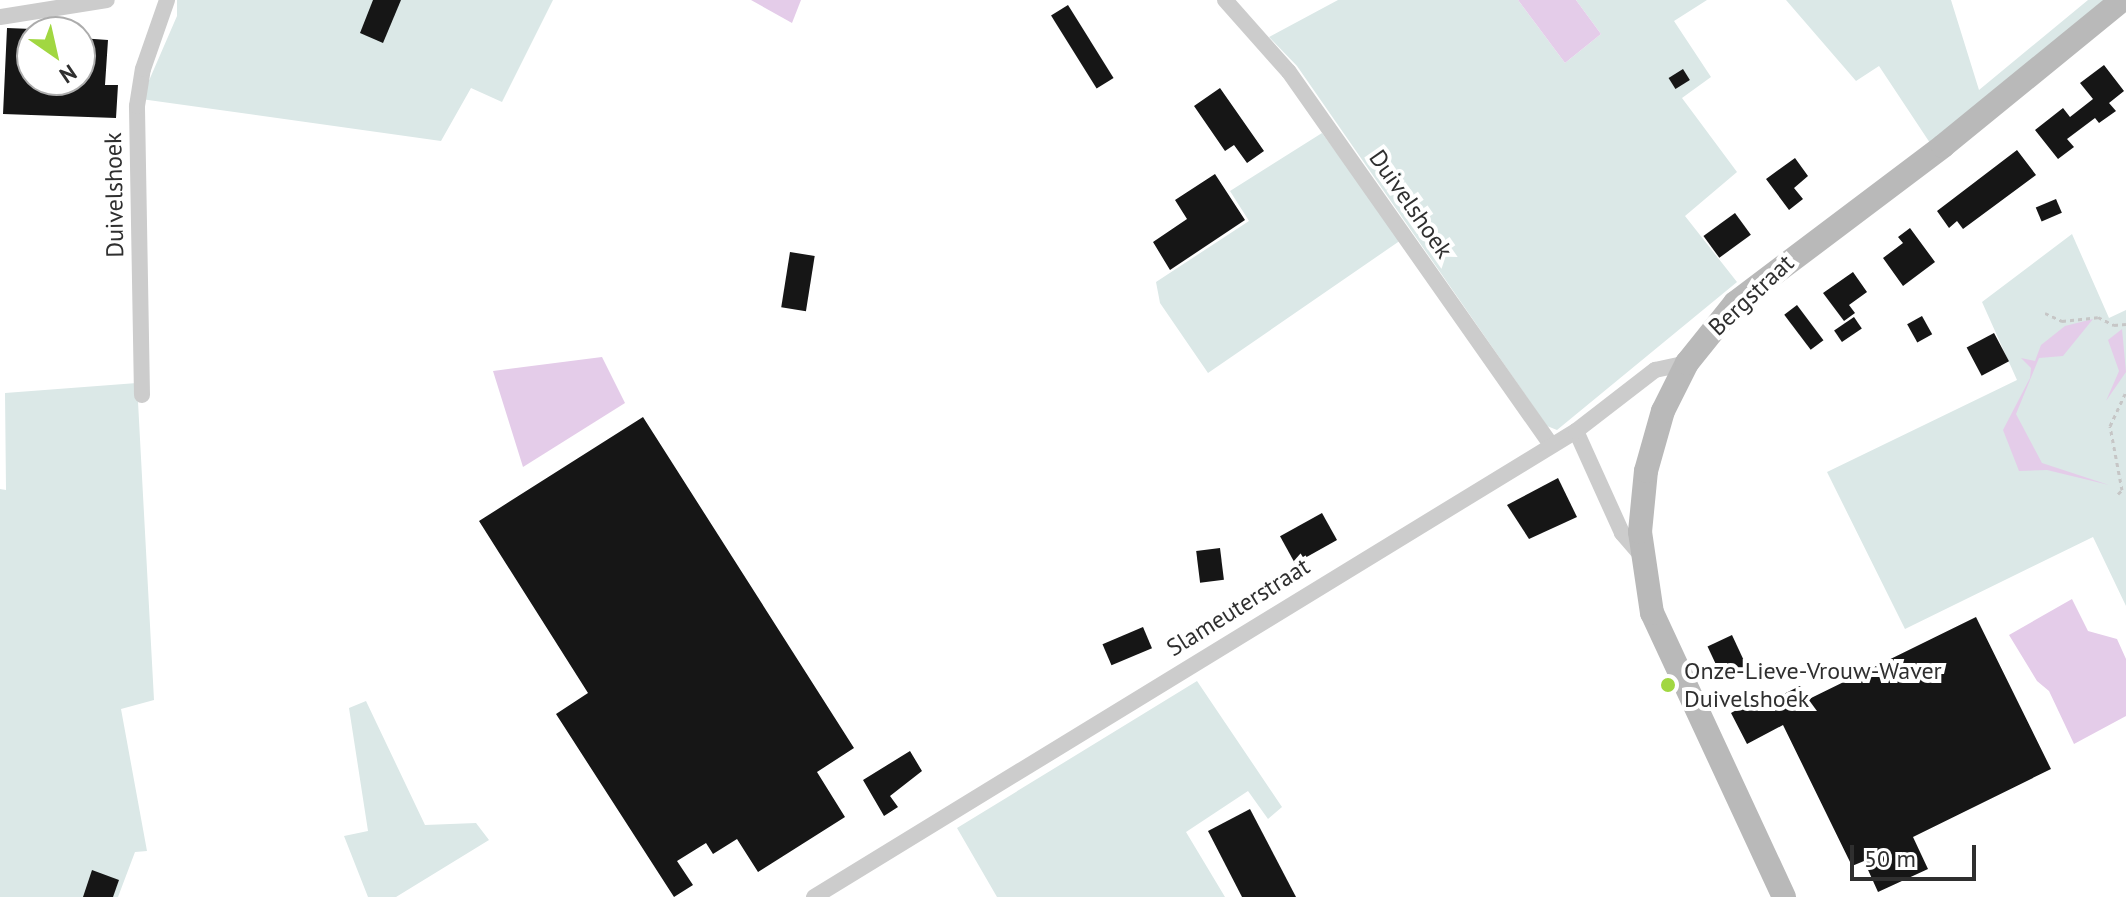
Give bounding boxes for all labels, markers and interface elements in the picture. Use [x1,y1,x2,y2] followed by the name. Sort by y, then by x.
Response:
[16,16,96,96] north arrow
[54,59,82,90] text: N
[99,132,129,258] street label: Duivelshoek
[1363,144,1459,264] street label: Duivelshoek
[1703,248,1799,342] street label: Bergstraat
[1161,552,1315,662] street label: Slameuterstraat
[1684,657,1942,713] place label: Onze-Lieve-Vrouw-Waver Duivelshoek
[1659,676,1677,694] marker: Onze-Lieve-Vrouw-Waver Duivelshoek
[1854,829,1980,879] scale bar
[1864,843,1916,874] text: 50 m

